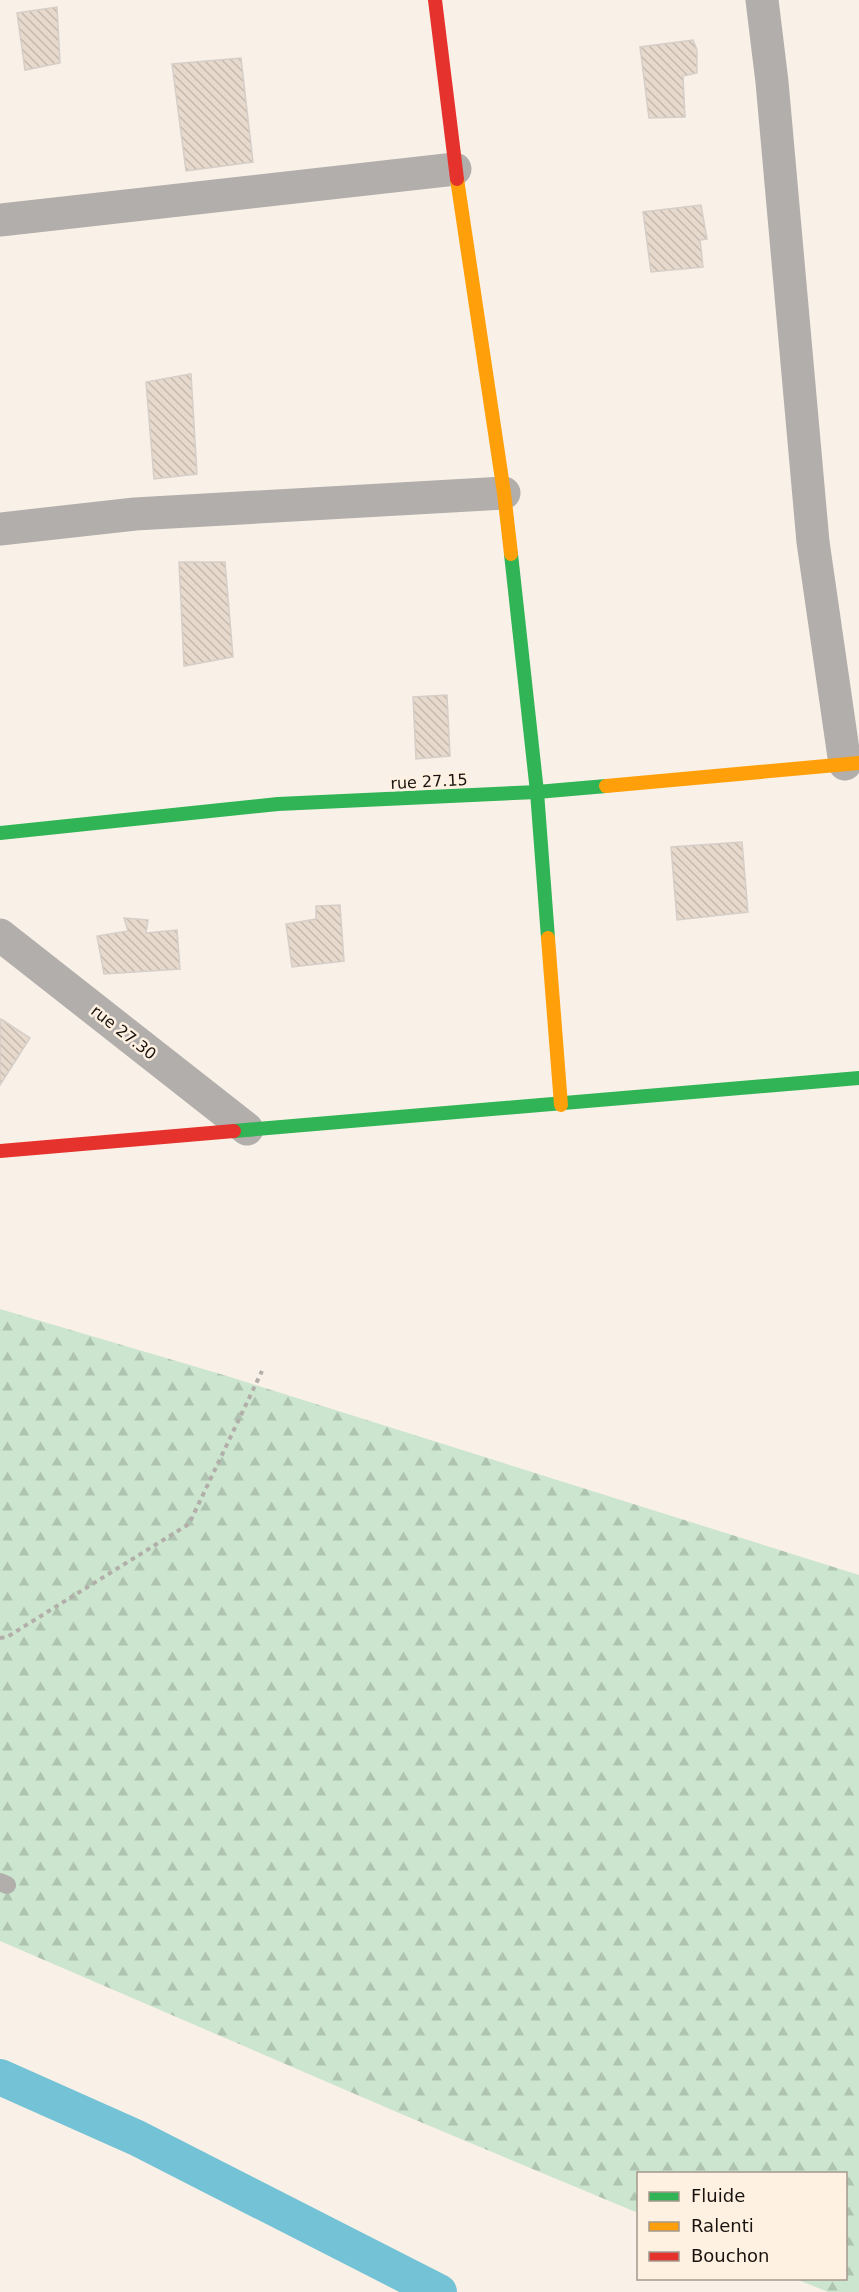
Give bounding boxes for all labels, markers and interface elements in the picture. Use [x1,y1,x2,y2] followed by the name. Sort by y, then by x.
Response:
[390,770,468,793] street label: rue 27.15
[87,1001,160,1064] street label: rue 27.30
[637,2172,847,2280] legend
[691,2185,745,2206] text: Fluide
[691,2215,754,2236] text: Ralenti
[691,2245,770,2266] text: Bouchon

